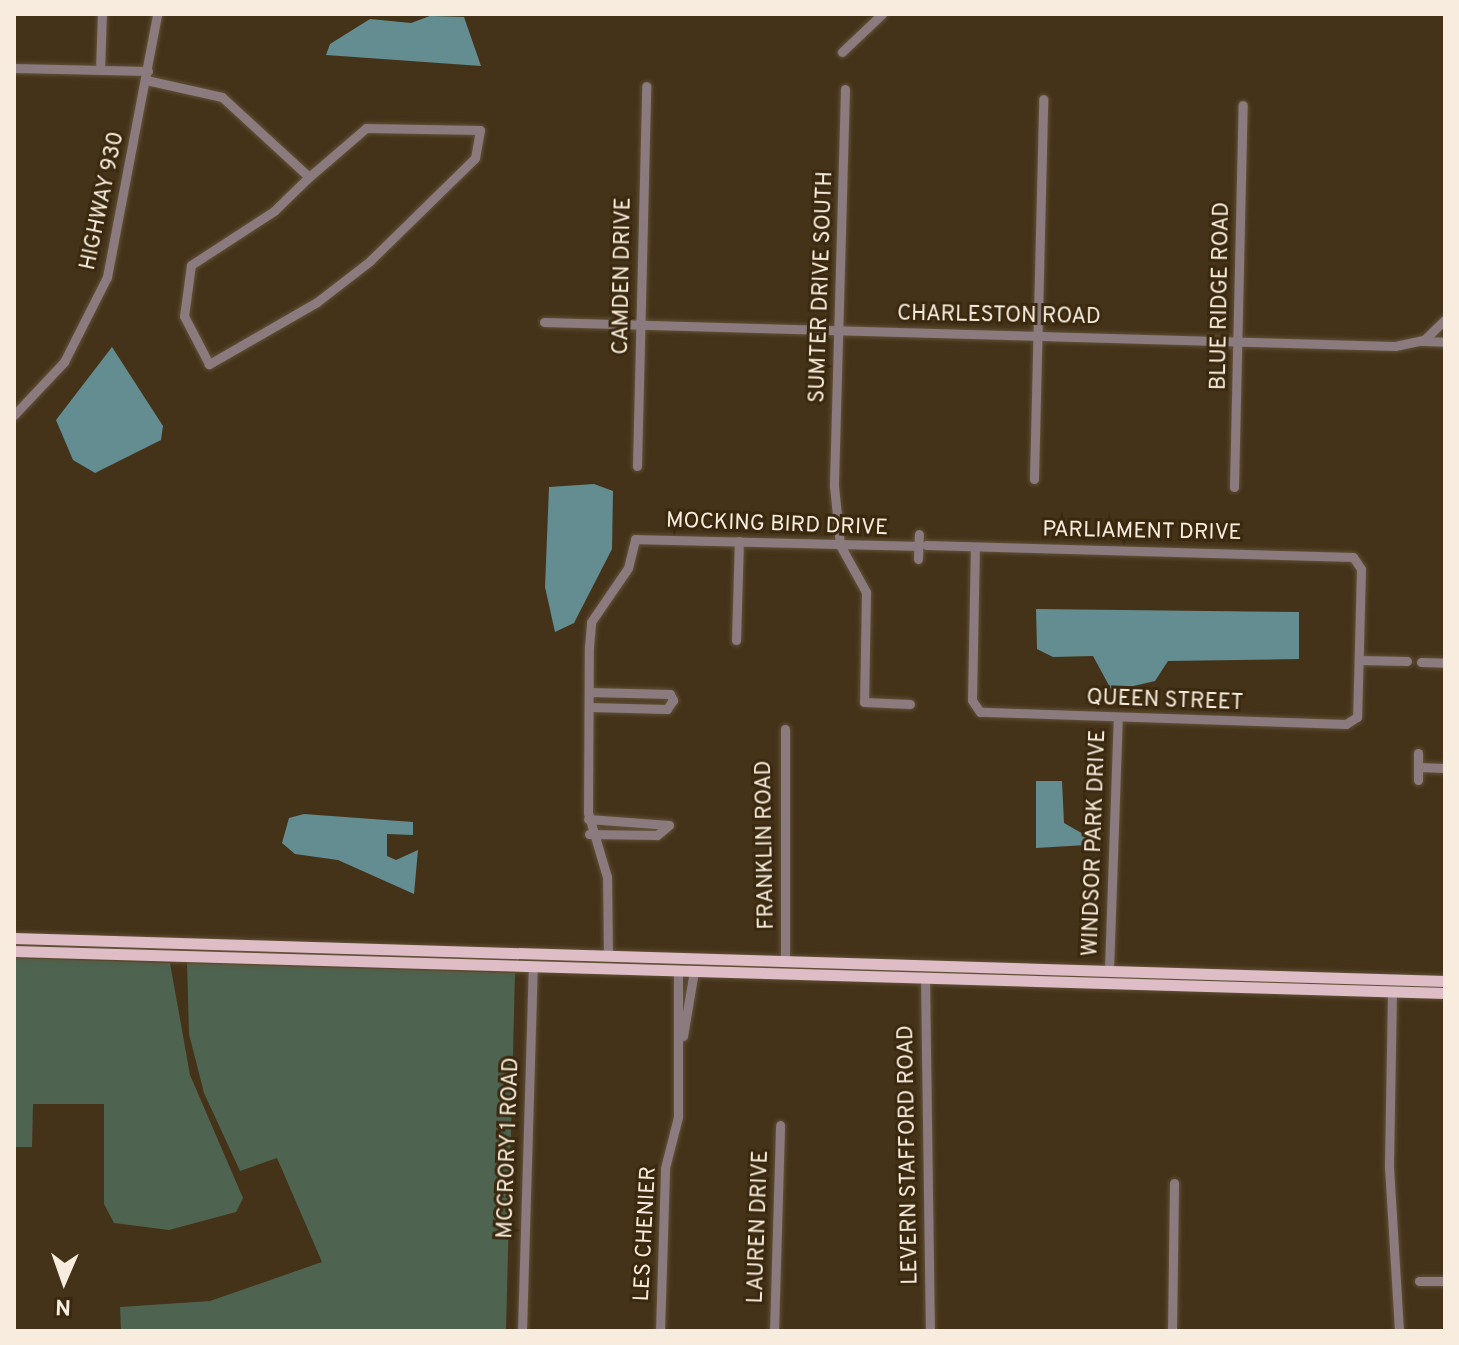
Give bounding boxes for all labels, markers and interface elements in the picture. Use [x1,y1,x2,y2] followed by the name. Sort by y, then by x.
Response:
[75,129,131,273] street label: HIGHWAY 930
[805,171,839,403] street label: SUMTER DRIVE SOUTH
[608,197,638,355] street label: CAMDEN DRIVE
[1206,202,1236,390] street label: BLUE RIDGE ROAD
[897,301,1101,331] street label: CHARLESTON ROAD
[665,508,889,542] street label: MOCKING BIRD DRIVE
[1042,517,1242,547] street label: PARLIAMENT DRIVE
[1086,685,1244,717] street label: QUEEN STREET
[1078,729,1112,957] street label: WINDSOR PARK DRIVE
[751,760,781,930] street label: FRANKLIN ROAD
[894,1025,924,1285] street label: LEVERN STAFFORD ROAD
[493,1056,525,1240] street label: MCCRORY 1 ROAD
[743,1150,775,1304] street label: LAUREN DRIVE
[629,1166,663,1302] street label: LES CHENIER
[24,1241,104,1321] north arrow
[55,1292,72,1319] text: N

